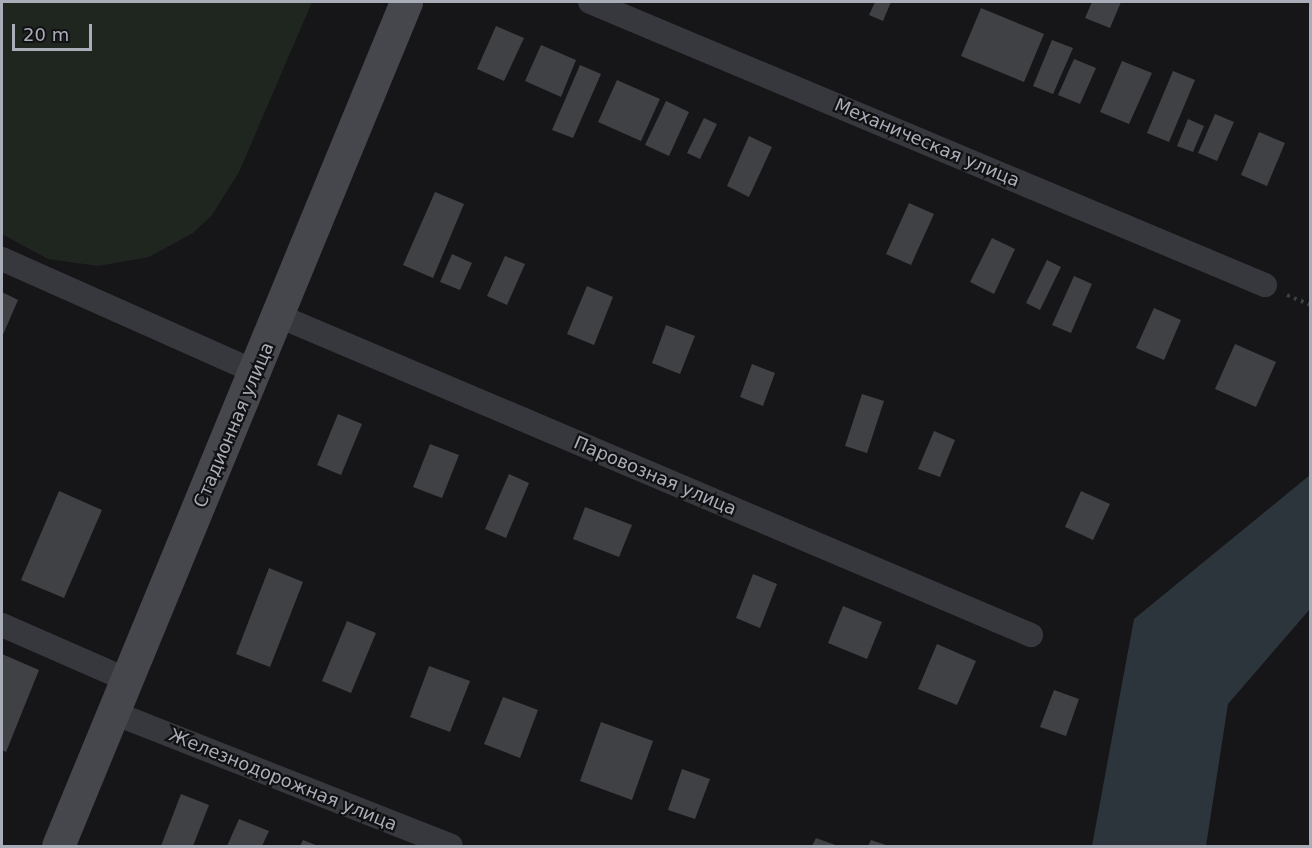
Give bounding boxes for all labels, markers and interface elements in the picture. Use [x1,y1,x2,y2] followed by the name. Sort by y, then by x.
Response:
[15,12,94,50] scale bar
[23,24,69,45] text: 20 m
[831,94,1023,192] street label: Механическая улица
[189,339,279,511] street label: Стадионная улица
[570,432,740,520] street label: Паровозная улица
[166,724,400,836] street label: Железнодорожная улица

